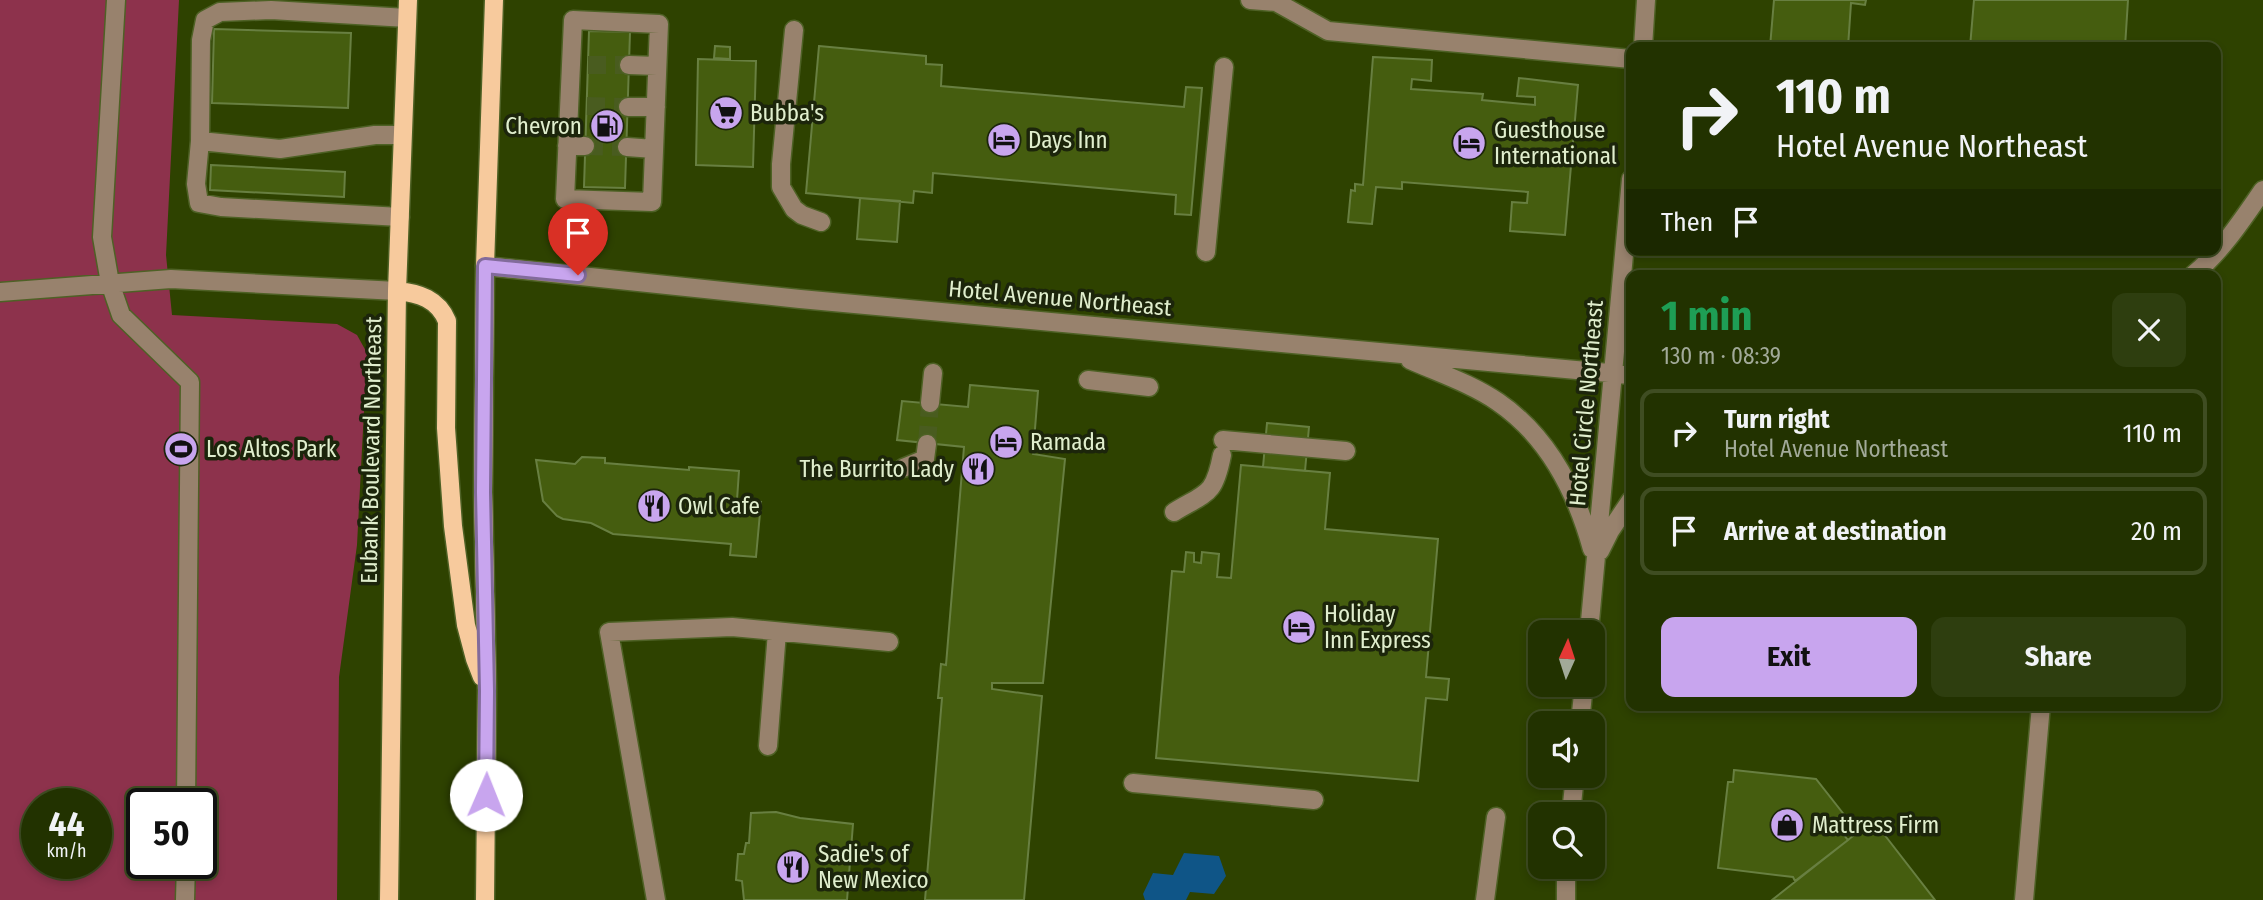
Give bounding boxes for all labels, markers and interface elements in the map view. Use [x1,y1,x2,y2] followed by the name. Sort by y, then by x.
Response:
[1776,67,1891,126] text: 110 m
[1661,70,1752,161] icon: right
[707,94,745,132] supermarket icon: Bubba's
[750,99,824,127] place label: Bubba's
[588,107,626,145] fuel station icon: Chevron
[505,112,582,140] place label: Chevron
[1494,116,1617,170] place label: Guesthouse International
[985,121,1023,159] hotel icon: Days Inn
[1450,124,1488,162] hotel icon: Guesthouse International
[1028,126,1108,154] place label: Days Inn
[1776,127,2088,165] text: Hotel Avenue Northeast
[548,203,608,275] pin
[1727,203,1765,241] icon: arrive
[1661,207,1713,238] text: Then
[559,214,597,252] icon: arrive
[947,274,1173,322] street label: Hotel Avenue Northeast
[1661,291,1752,341] text: 1 min
[2112,293,2186,367] button: close
[1563,298,1609,507] street label: Hotel Circle Northeast
[355,316,387,584] street label: Eubank Boulevard Northeast
[1661,342,1781,370] text: 130 m · 08:39
[1724,404,1830,435] text: Turn right
[1665,414,1703,452] icon: right
[2122,418,2182,449] text: 110 m
[987,423,1025,461] hotel icon: Ramada
[1030,428,1106,456] place label: Ramada
[162,430,200,468] sports icon: Los Altos Park
[206,435,337,463] place label: Los Altos Park
[1724,435,1948,463] text: Hotel Avenue Northeast
[959,450,997,488] restaurant icon: The Burrito Lady
[799,455,955,483] place label: The Burrito Lady
[635,487,673,525] restaurant icon: Owl Cafe
[678,492,760,520] place label: Owl Cafe
[1665,512,1703,550] icon: arrive
[1724,516,1947,547] text: Arrive at destination
[2131,516,2182,547] text: 20 m
[1324,600,1431,654] place label: Holiday Inn Express
[1280,608,1318,646] hotel icon: Holiday Inn Express
[1661,617,1917,697] button: Exit
[1931,617,2186,697] button: Share
[1528,620,1605,696] north arrow
[1528,620,1605,879] map controls
[1528,711,1605,788] button: sound
[449,758,523,832] position arrow
[126,788,217,879] speed limit sign: 50
[1528,802,1605,879] button: search
[49,803,84,845] text: 44
[1768,806,1806,844] shop icon: Mattress Firm
[1812,811,1939,839] place label: Mattress Firm
[46,840,87,862] text: km/h
[818,840,929,894] place label: Sadie's of New Mexico
[774,848,812,886] restaurant icon: Sadie's of New Mexico

